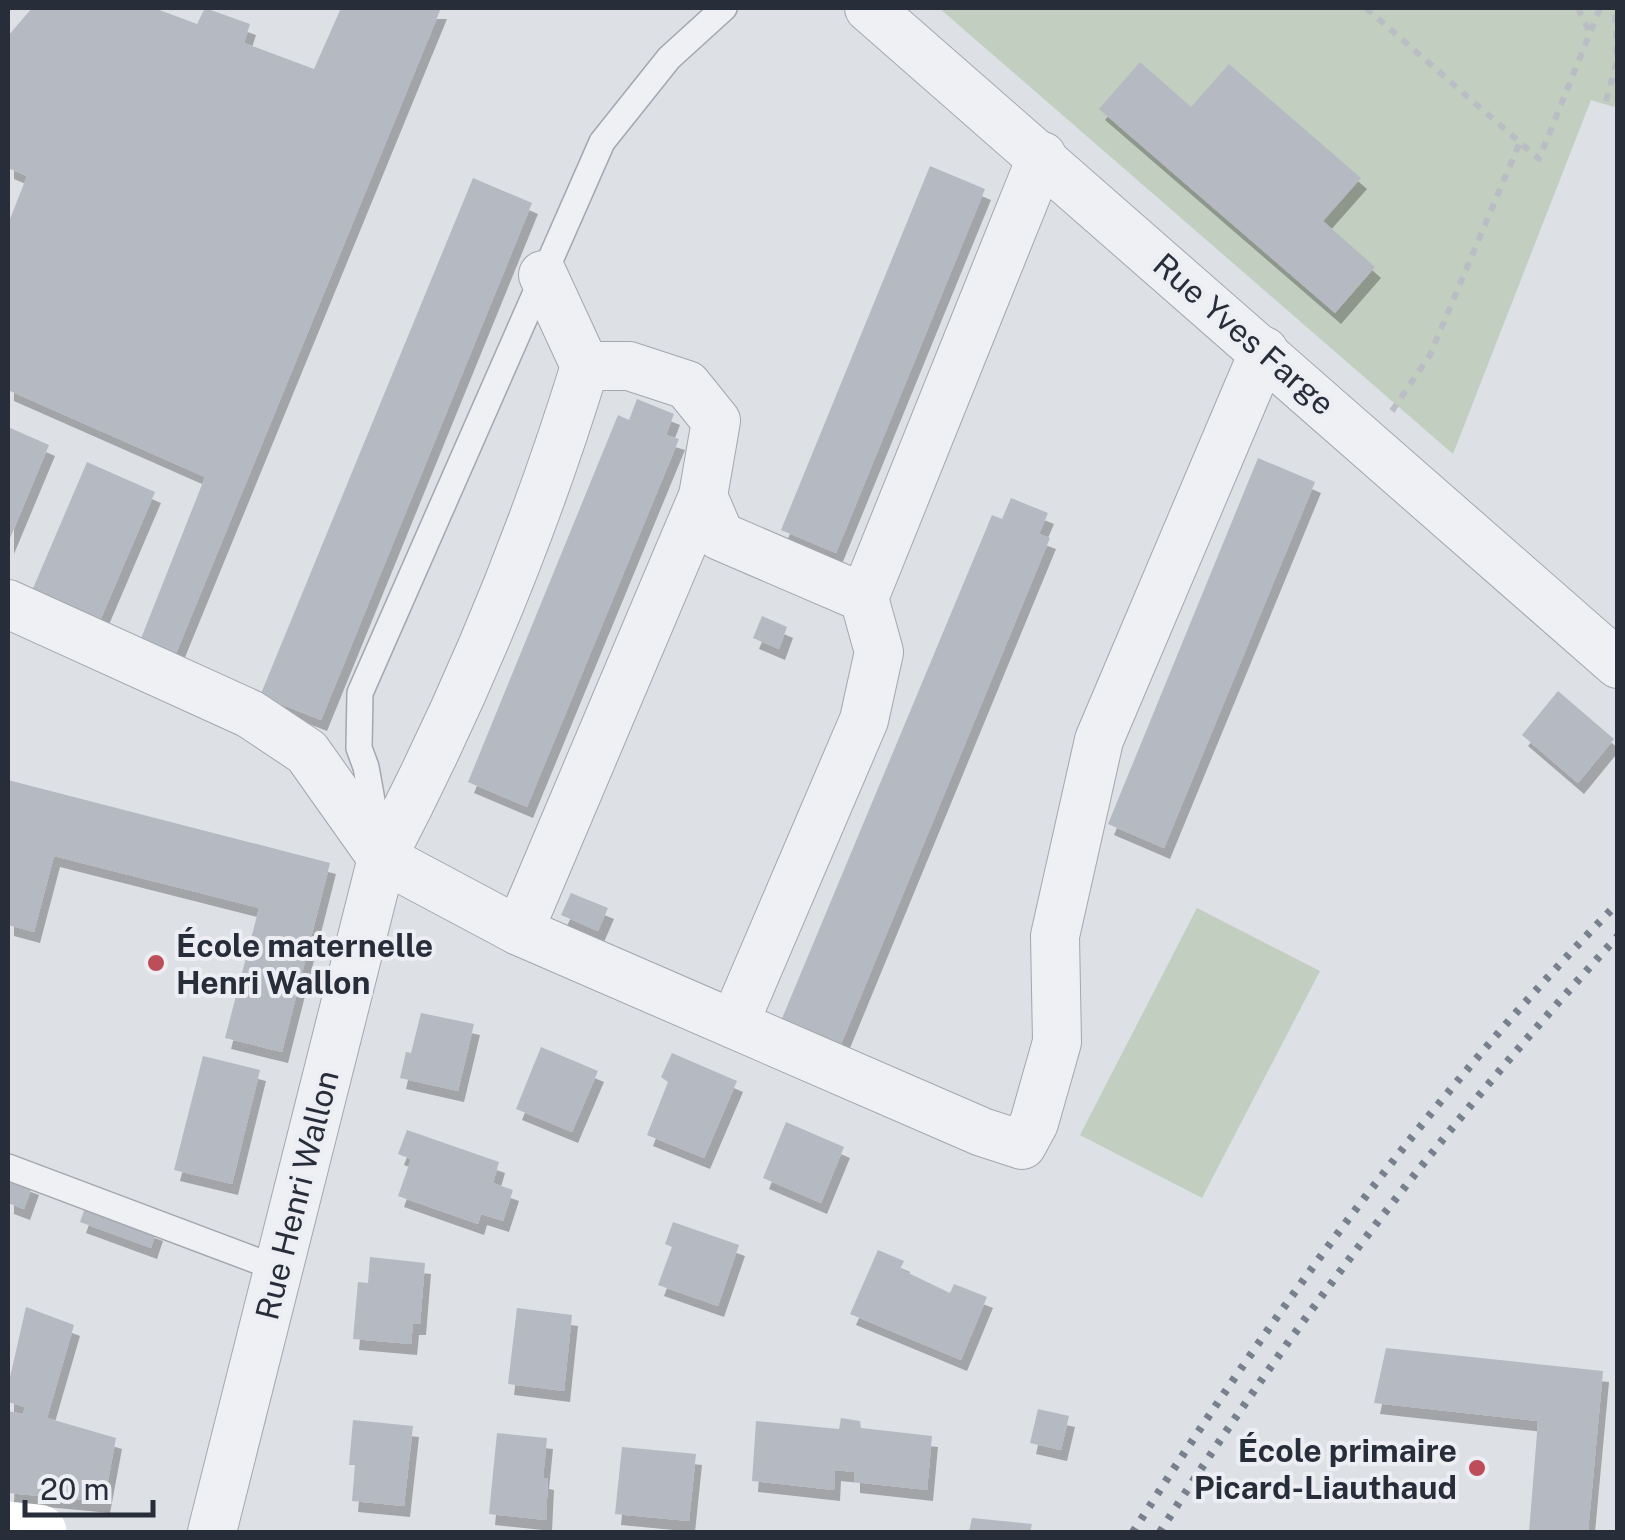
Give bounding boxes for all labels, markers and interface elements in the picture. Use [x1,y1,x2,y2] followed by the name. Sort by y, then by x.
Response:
[1146,245,1342,423] street label: Rue Yves Farge
[176,927,433,1001] place label: École maternelle Henri Wallon
[145,952,167,974] marker: École maternelle Henri Wallon
[248,1067,346,1323] street label: Rue Henri Wallon
[1194,1432,1457,1506] place label: École primaire Picard-Liauthaud
[25,1455,152,1517] scale bar
[1466,1457,1488,1479] marker: École primaire Picard-Liauthaud
[40,1471,109,1507] text: 20 m

